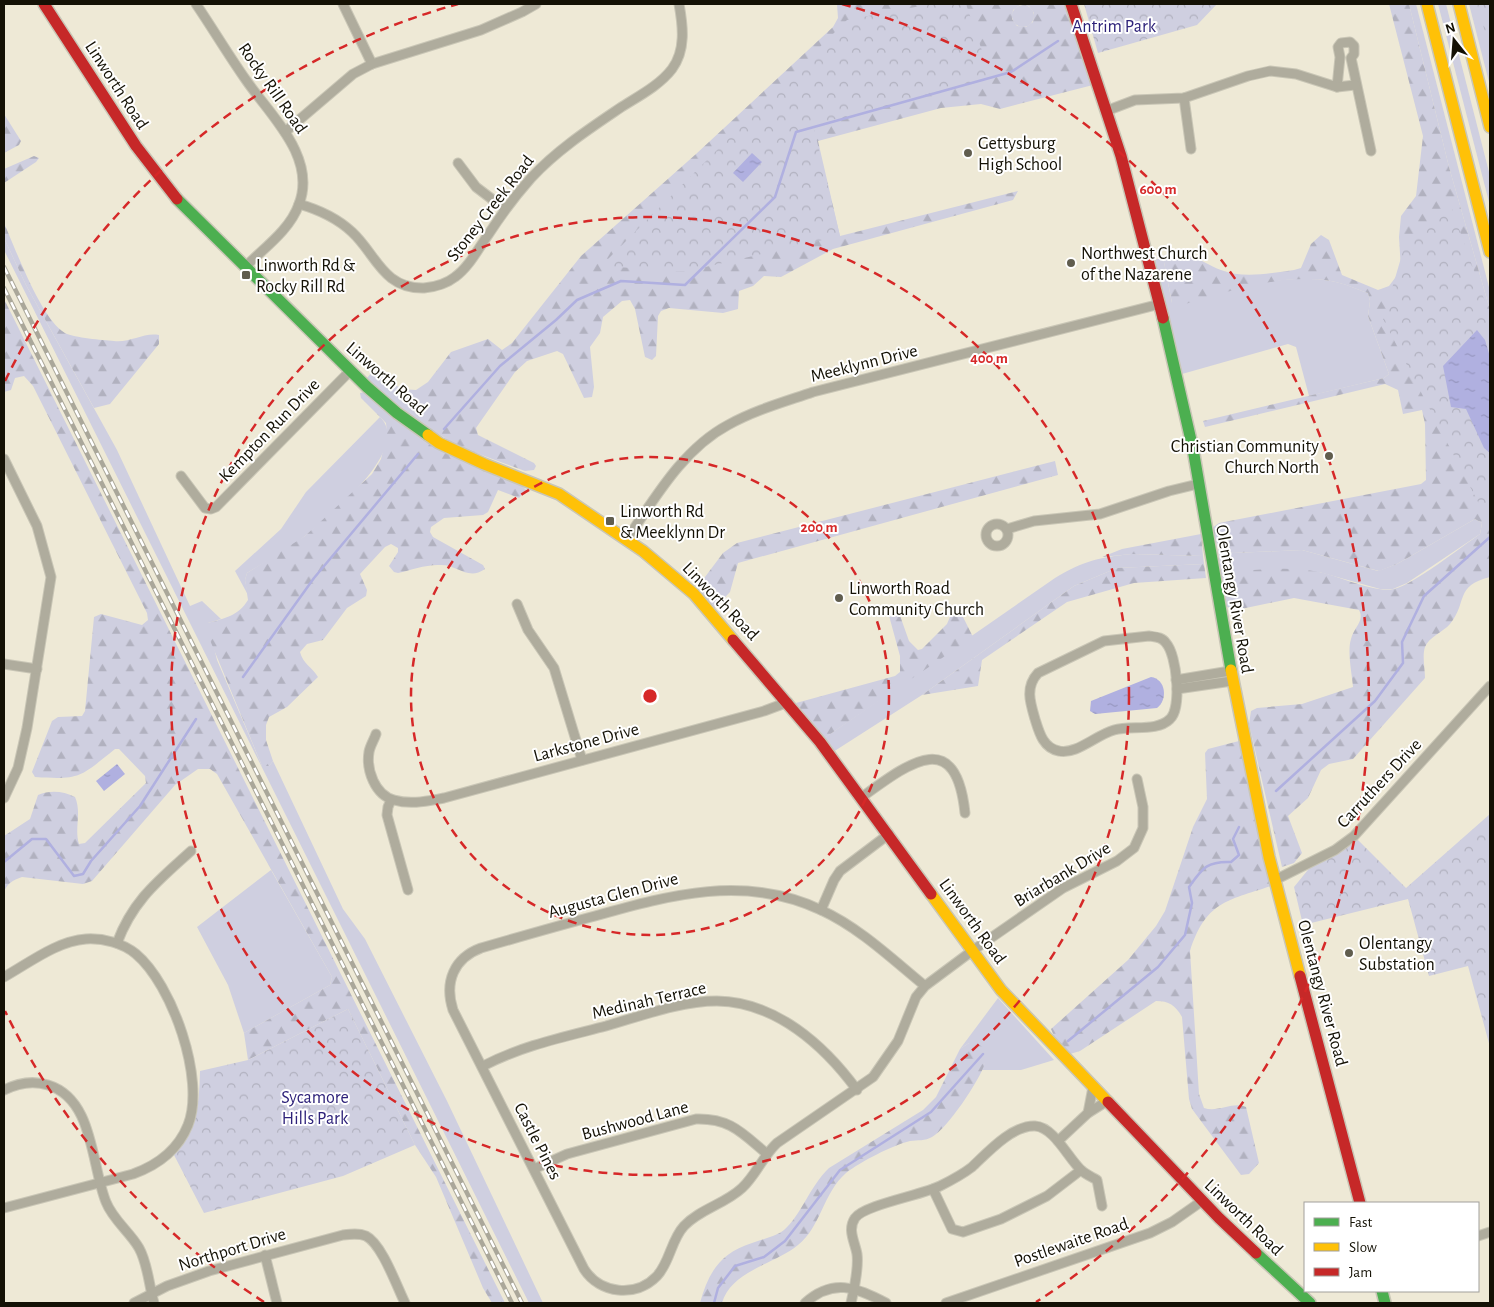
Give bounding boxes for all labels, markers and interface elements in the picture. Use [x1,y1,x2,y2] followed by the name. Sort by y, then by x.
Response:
[1429,15,1479,65] north arrow
[1072,18,1157,36] park label: Antrim Park
[1444,20,1457,37] text: N
[81,38,151,133] street label: Linworth Road
[234,40,310,137] street label: Rocky Rill Road
[978,135,1062,174] place label: Gettysburg High School
[962,147,974,159] marker: Gettysburg High School
[444,152,538,265] street label: Stoney Creek Road
[1139,182,1177,197] text: 600 m
[1081,245,1208,284] place label: Northwest Church of the Nazarene
[256,257,356,296] place label: Linworth Rd & Rocky Rill Rd
[1065,257,1077,269] marker: Northwest Church of the Nazarene
[240,269,252,281] marker: Linworth Rd & Rocky Rill Rd
[342,339,430,419] street label: Linworth Road
[809,342,920,386] street label: Meeklynn Drive
[970,351,1008,366] text: 400 m
[216,376,323,486] street label: Kempton Run Drive
[1171,438,1319,477] place label: Christian Community Church North
[1323,450,1335,462] marker: Christian Community Church North
[620,503,725,542] place label: Linworth Rd & Meeklynn Dr
[604,515,616,527] marker: Linworth Rd & Meeklynn Dr
[800,520,838,535] text: 200 m
[1212,523,1256,675] street label: Olentangy River Road
[679,559,762,644] street label: Linworth Road
[849,580,984,619] place label: Linworth Road Community Church
[833,592,845,604] marker: Linworth Road Community Church
[641,687,659,705] centre of rings
[532,720,641,766] street label: Larkstone Drive
[1334,736,1425,832] street label: Carruthers Drive
[1011,839,1114,911] street label: Briarbank Drive
[546,870,680,922] street label: Augusta Glen Drive
[935,875,1009,968] street label: Linworth Road
[1294,918,1350,1068] street label: Olentangy River Road
[1359,935,1435,974] place label: Olentangy Substation
[1343,947,1355,959] marker: Olentangy Substation
[590,979,708,1023] street label: Medinah Terrace
[281,1089,349,1128] park label: Sycamore Hills Park
[580,1098,691,1144] street label: Bushwood Lane
[510,1100,564,1183] street label: Castle Pines
[1201,1176,1286,1259] street label: Linworth Road
[1304,1202,1479,1292] legend
[1012,1215,1131,1271] street label: Postlewaite Road
[1349,1215,1373,1230] text: Fast
[176,1225,288,1275] street label: Northport Drive
[1349,1240,1377,1255] text: Slow
[1349,1265,1372,1280] text: Jam

